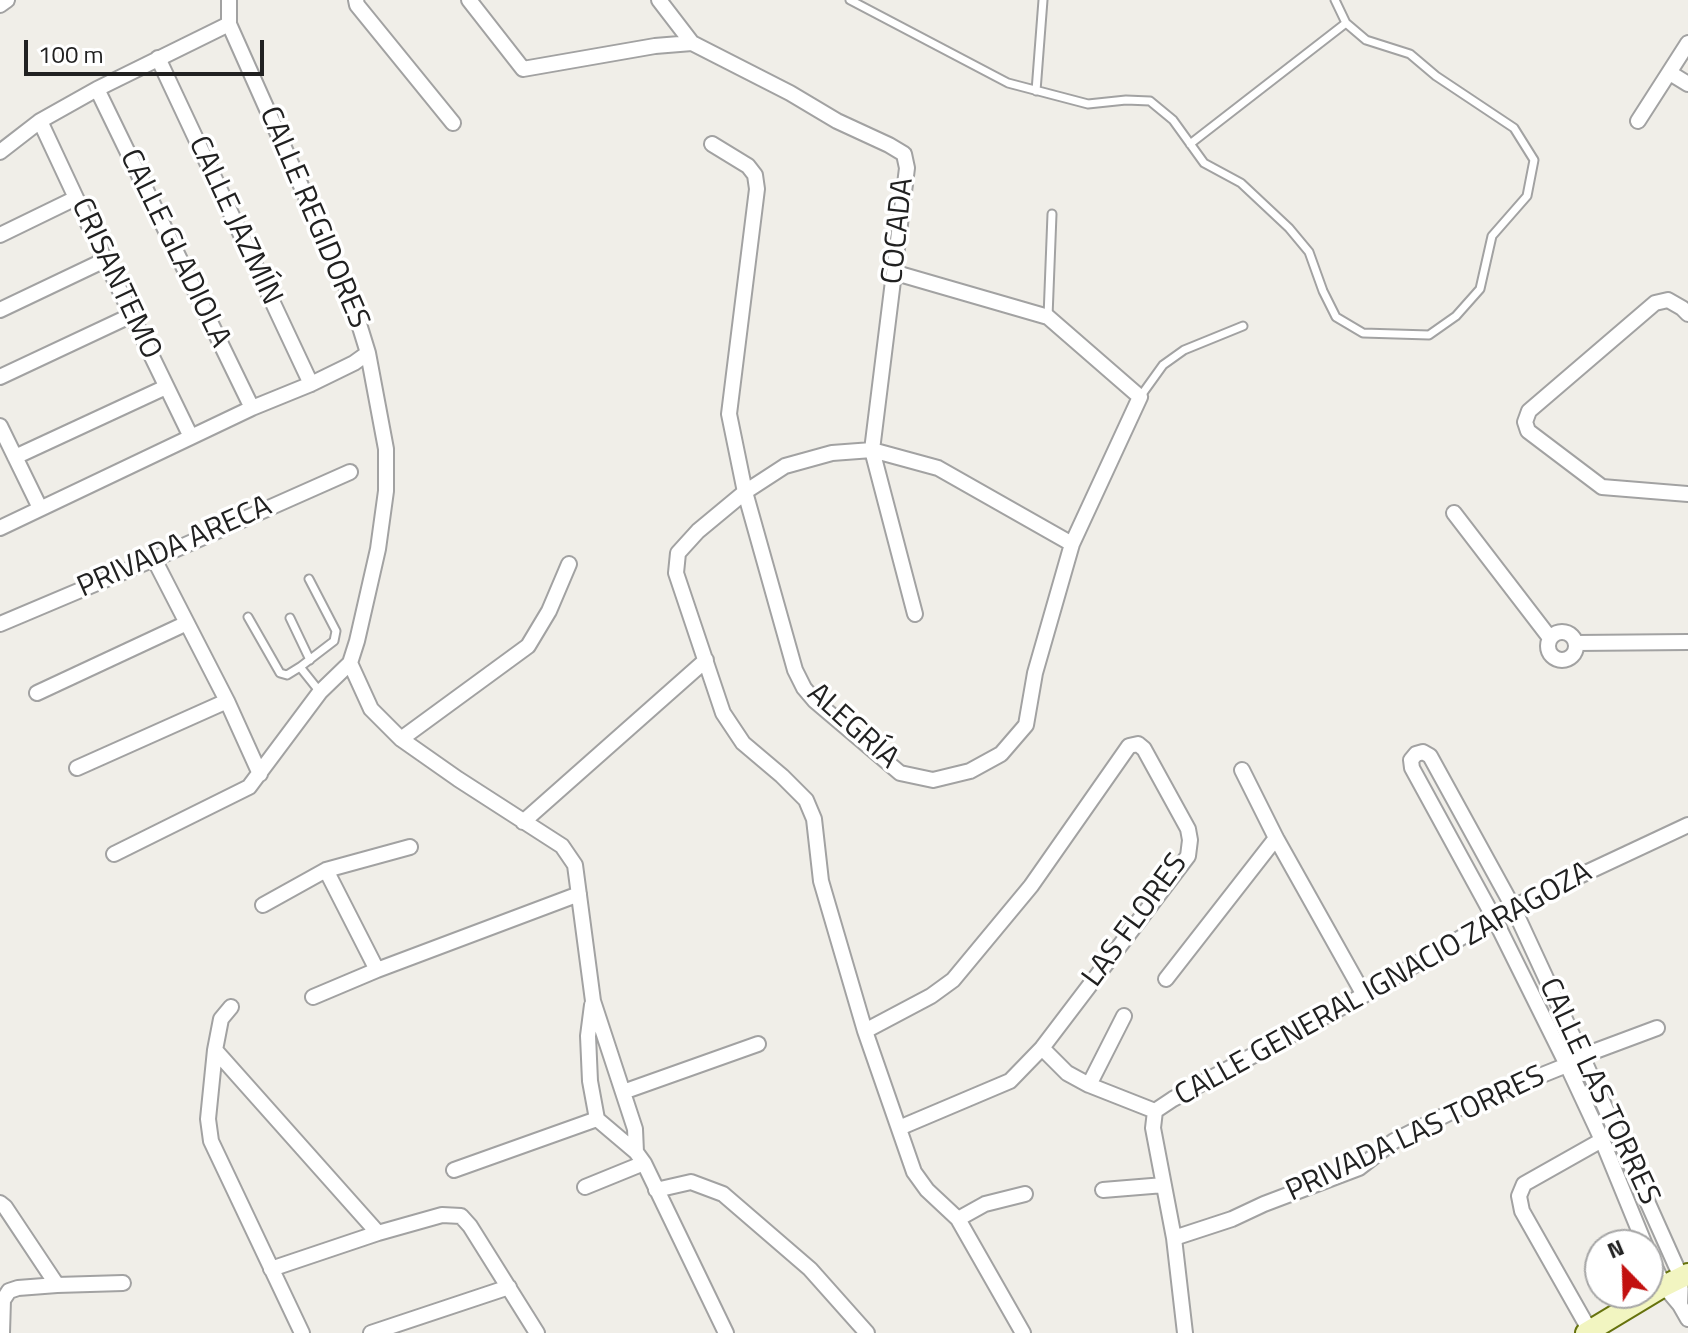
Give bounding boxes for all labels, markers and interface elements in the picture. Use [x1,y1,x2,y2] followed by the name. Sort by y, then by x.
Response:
[28,24,268,74] scale bar
[38,36,104,72] text: 100 m
[250,102,376,334] street label: CALLE REGIDORES
[179,131,289,311] street label: CALLE JAZMÍN
[111,144,237,354] street label: CALLE GLADIOLA
[876,176,922,286] street label: COCADA
[62,193,168,365] street label: CRISANTEMO
[72,489,278,607] street label: PRIVADA ARECA
[799,677,905,777] street label: ALEGRÍA
[1076,848,1196,994] street label: LAS FLORES
[1169,855,1599,1115] street label: CALLE GENERAL IGNACIO ZARAGOZA
[1530,973,1666,1211] street label: CALLE LAS TORRES
[1281,1059,1551,1211] street label: PRIVADA LAS TORRES
[1584,1229,1664,1309] north arrow
[1602,1230,1629,1267] text: N

